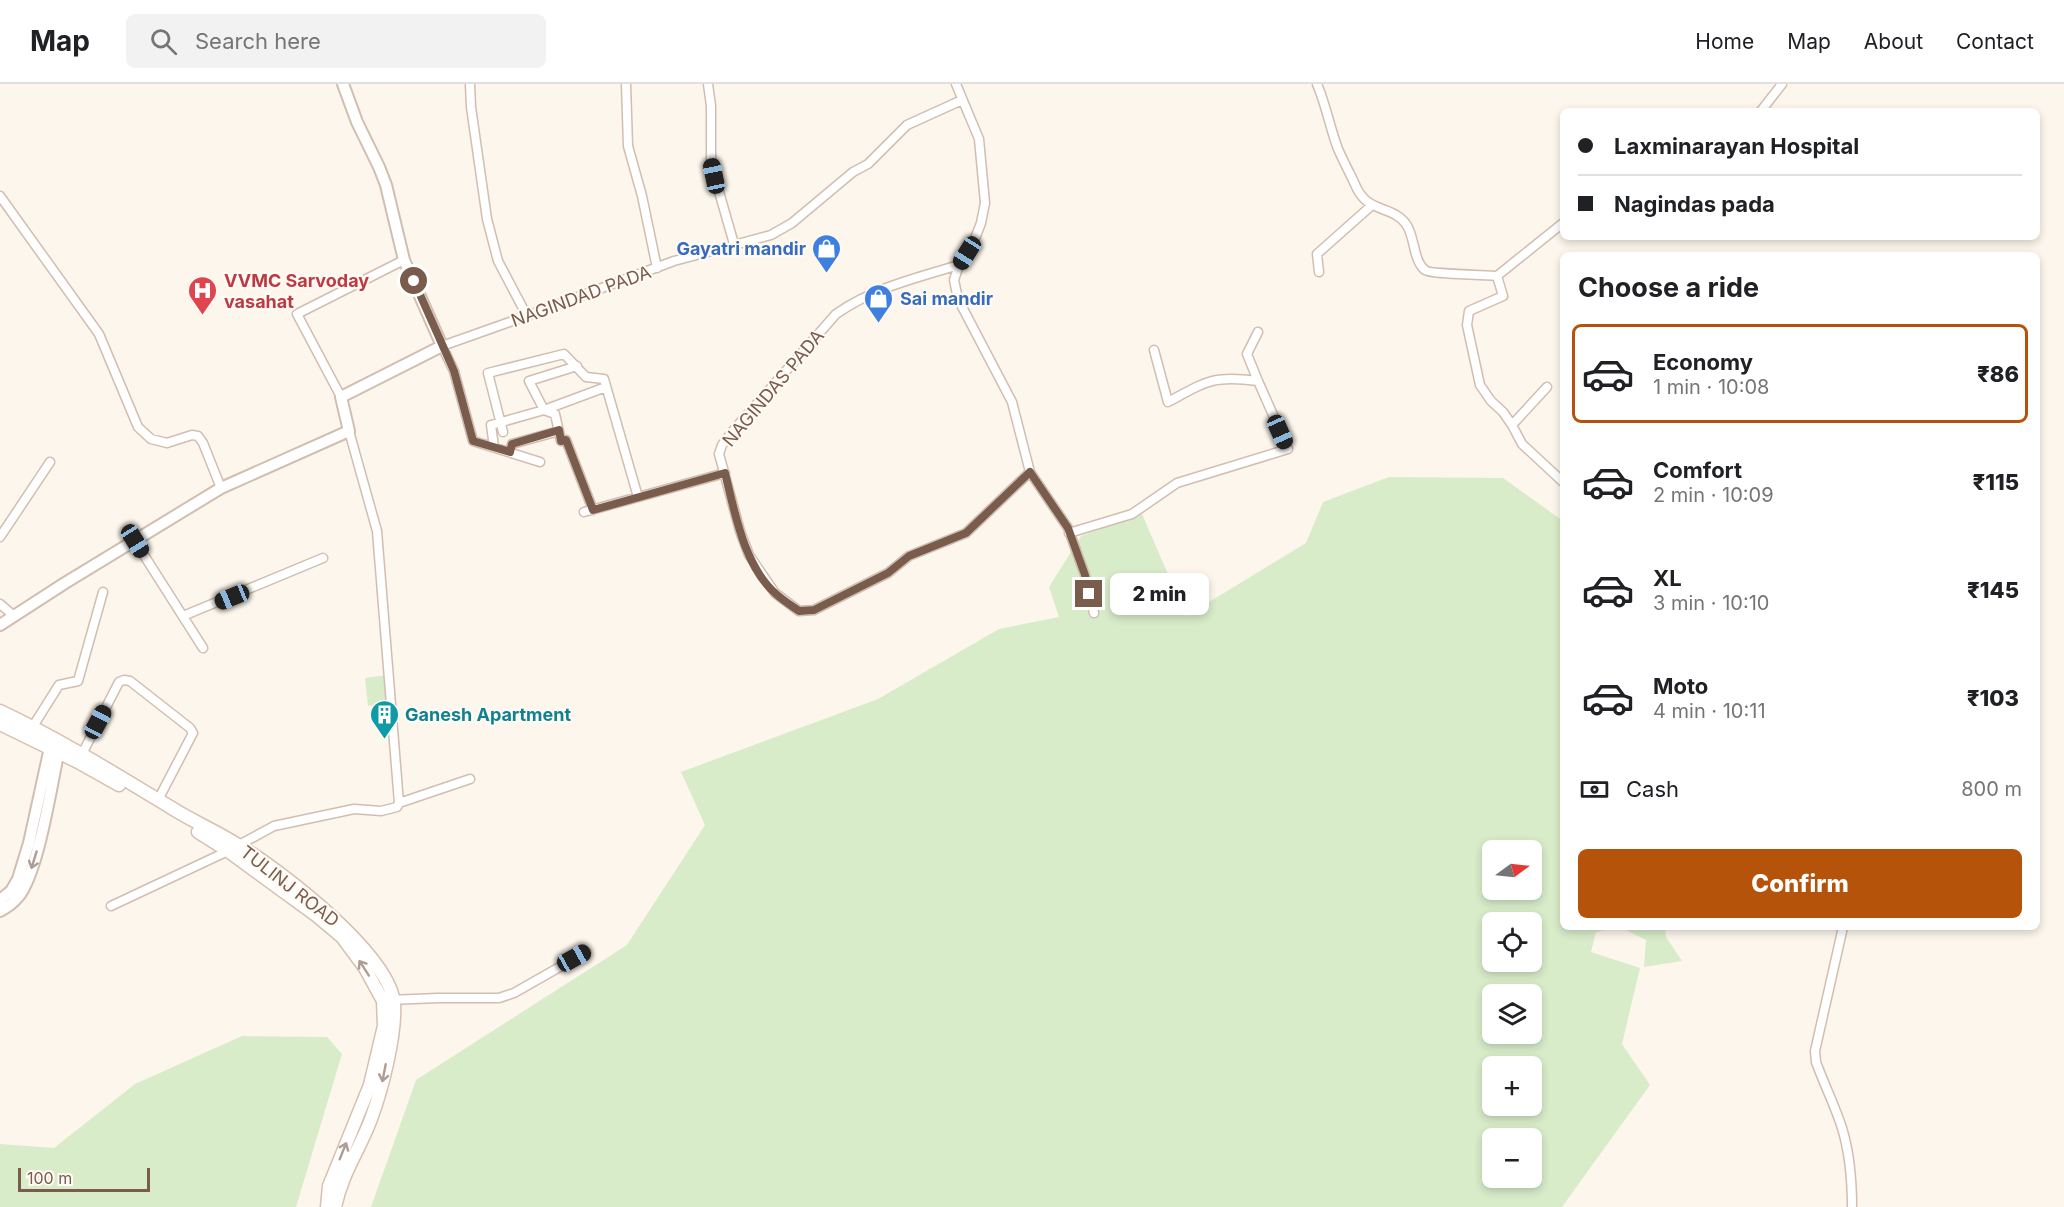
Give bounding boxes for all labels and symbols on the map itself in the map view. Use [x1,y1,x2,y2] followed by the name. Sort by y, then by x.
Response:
[701,157,727,195] car
[811,232,843,274] shop icon: Gayatri mandir
[950,233,984,273] car
[676,238,806,259] place label: Gayatri mandir
[508,261,654,331] street label: NAGINDAD PADA
[400,267,427,294] route start
[224,270,369,312] place label: VVMC Sarvoday vasahat
[187,274,219,316] hospital icon: VVMC Sarvoday vasahat
[863,282,895,324] shop icon: Sai mandir
[900,288,993,309] place label: Sai mandir
[718,325,828,451] street label: NAGINDAS PADA
[1264,412,1296,452] car
[118,521,152,561] car
[1110,573,1209,615] callout: 2 min
[1075,580,1102,607] route end
[212,582,252,612] car
[368,698,400,740] building icon: Ganesh Apartment
[82,702,114,742] car
[405,704,571,725] place label: Ganesh Apartment
[1482,840,1542,900] north arrow
[237,841,343,931] street label: TULINJ ROAD
[28,850,39,869] one-way arrow
[554,941,594,975] car
[358,961,370,977] one-way arrow
[379,1063,390,1082] one-way arrow
[338,1143,349,1161] one-way arrow
[18,1165,150,1192] scale bar

